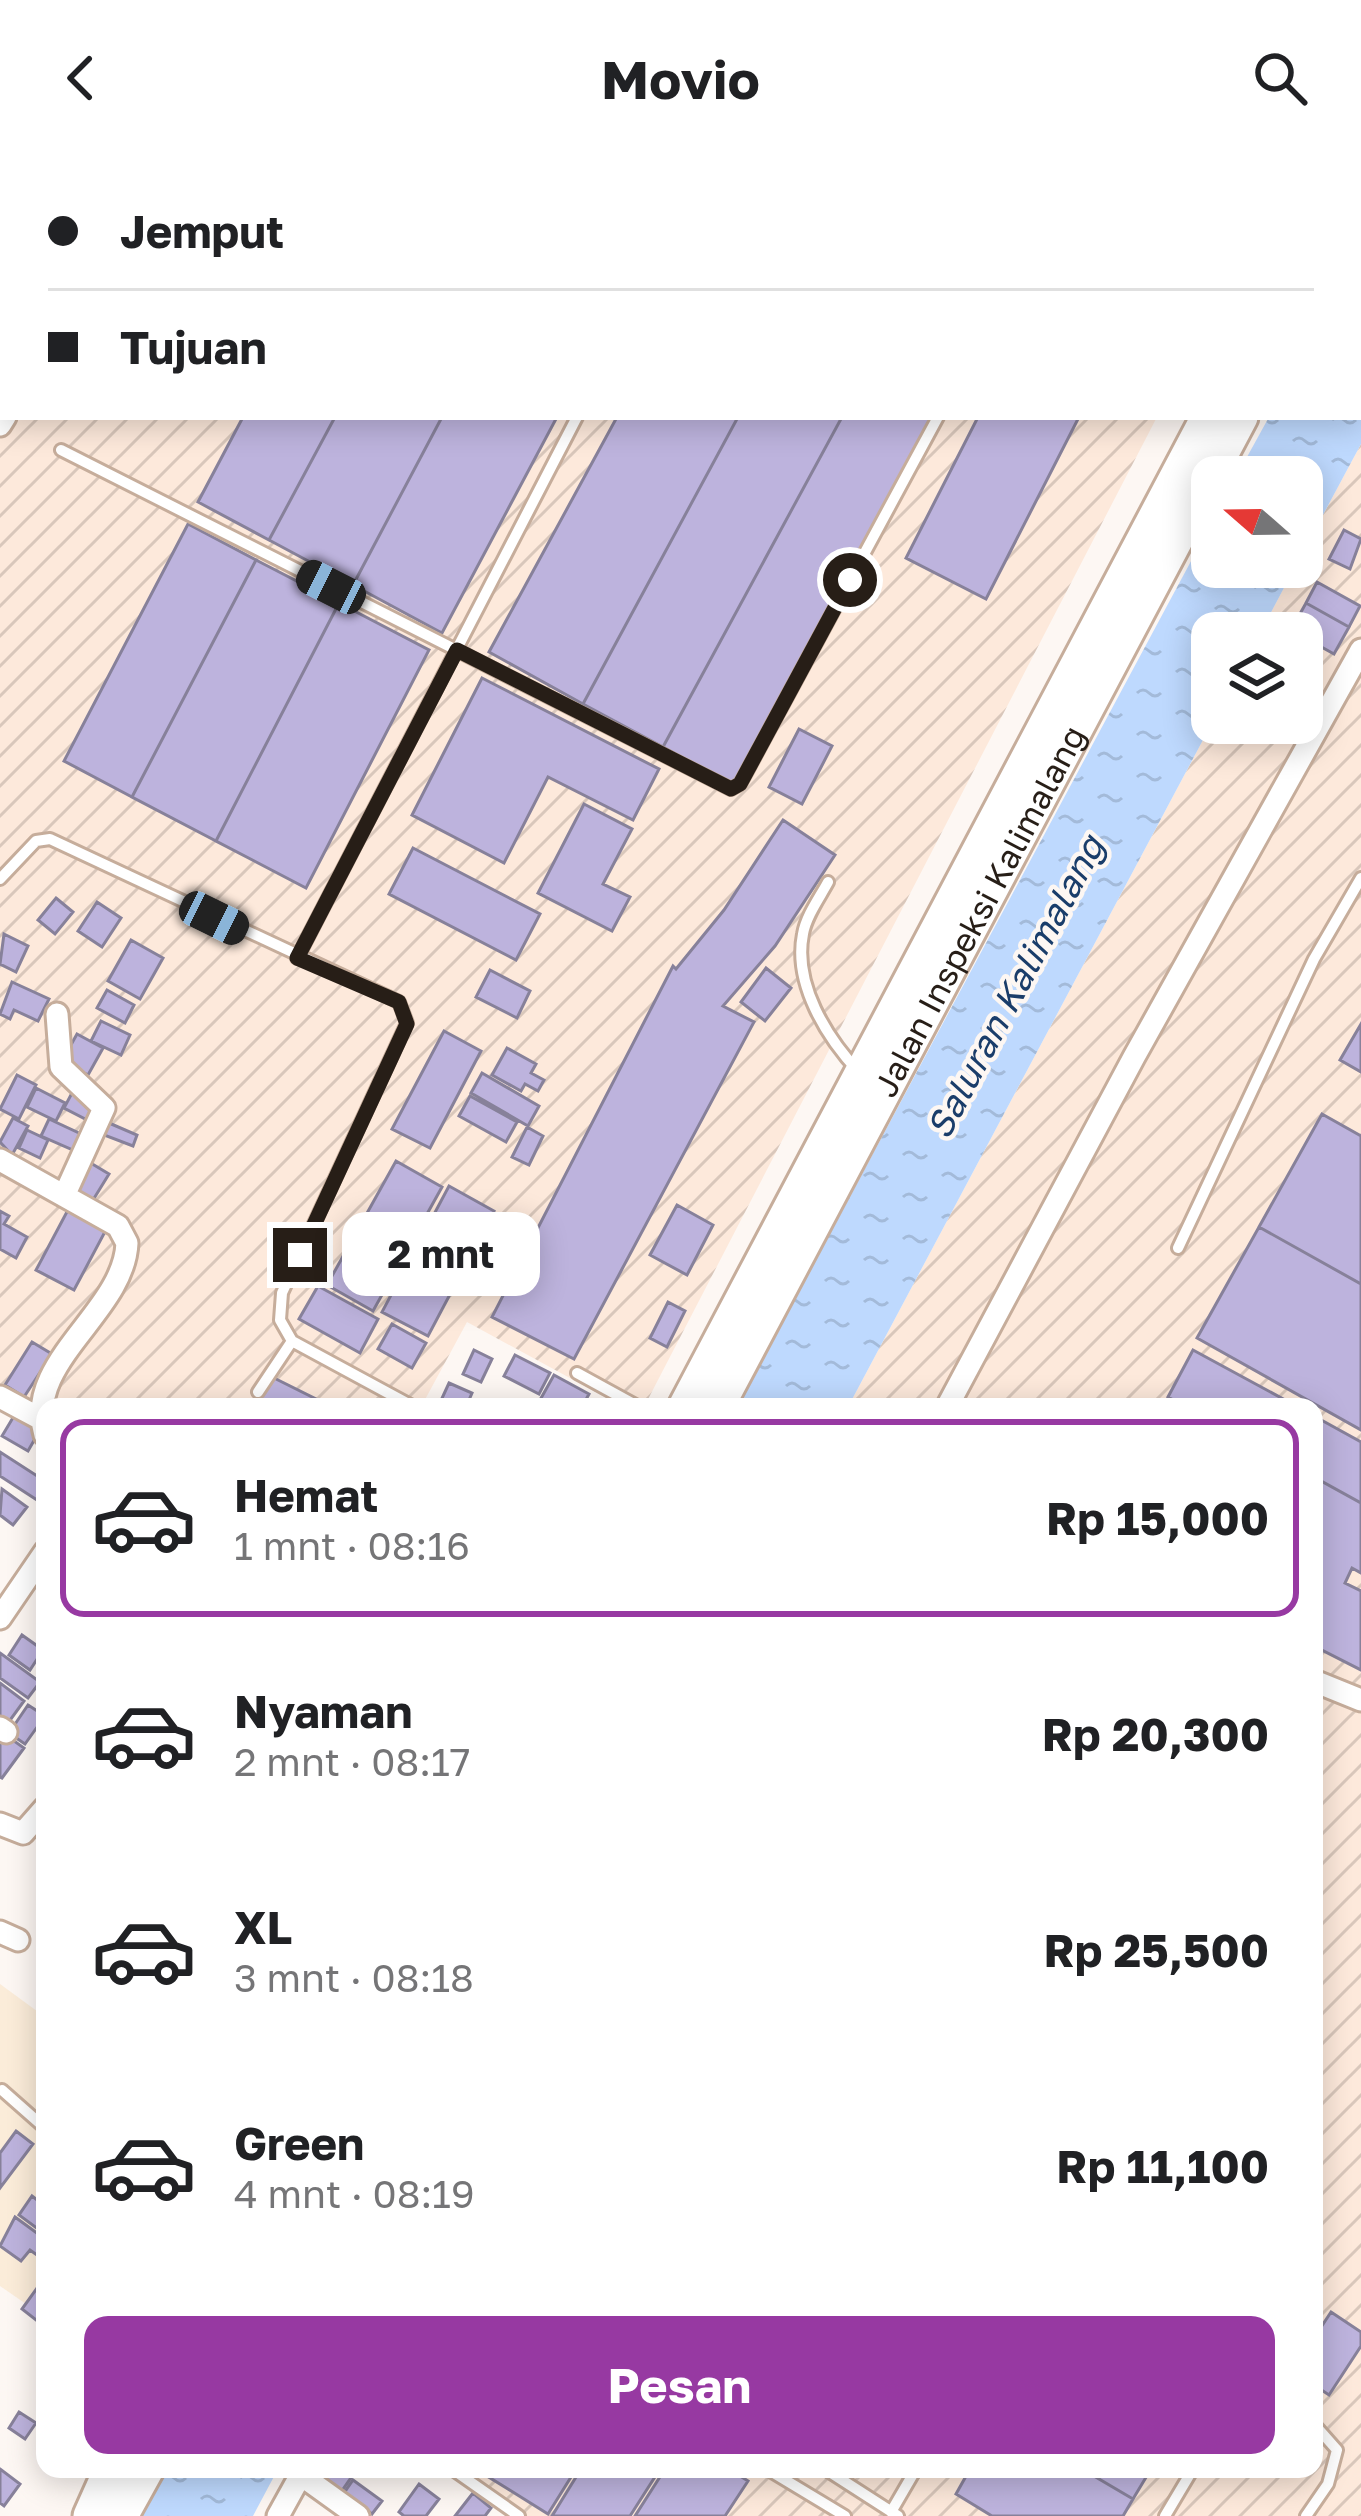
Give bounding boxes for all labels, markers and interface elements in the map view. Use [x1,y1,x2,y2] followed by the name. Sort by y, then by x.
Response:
[48,45,114,111] icon: back
[1247,45,1313,111] icon: search
[601,46,760,111] text: Movio
[120,204,284,258] text: Jemput
[120,320,267,374] text: Tujuan
[1191,456,1323,588] north arrow
[1191,456,1323,744] map controls
[823,553,877,607] route start
[291,555,371,619] car
[1191,612,1323,744] button: layers
[865,719,1093,1103] street label: Jalan Inspeksi Kalimalang
[917,826,1114,1145] water label: Saluran Kalimalang
[174,886,254,950] car
[342,1213,540,1297] callout: 2 mnt
[273,1228,327,1282] route end
[388,1230,494,1277] text: 2 mnt
[90,1464,198,1572] icon: car
[234,1468,378,1522] text: Hemat
[1046,1491,1269,1545] text: Rp 15,000
[234,1522,470,1569] text: 1 mnt · 08:16
[90,1680,198,1788] icon: car
[234,1684,412,1738] text: Nyaman
[1042,1707,1269,1761] text: Rp 20,300
[234,1738,471,1785] text: 2 mnt · 08:17
[90,1896,198,2004] icon: car
[234,1900,292,1954] text: XL
[1044,1923,1269,1977] text: Rp 25,500
[234,1954,474,2001] text: 3 mnt · 08:18
[90,2112,198,2220] icon: car
[234,2116,364,2170] text: Green
[1056,2139,1269,2193] text: Rp 11,100
[234,2170,475,2217] text: 4 mnt · 08:19
[84,2316,1275,2454] button: Pesan

